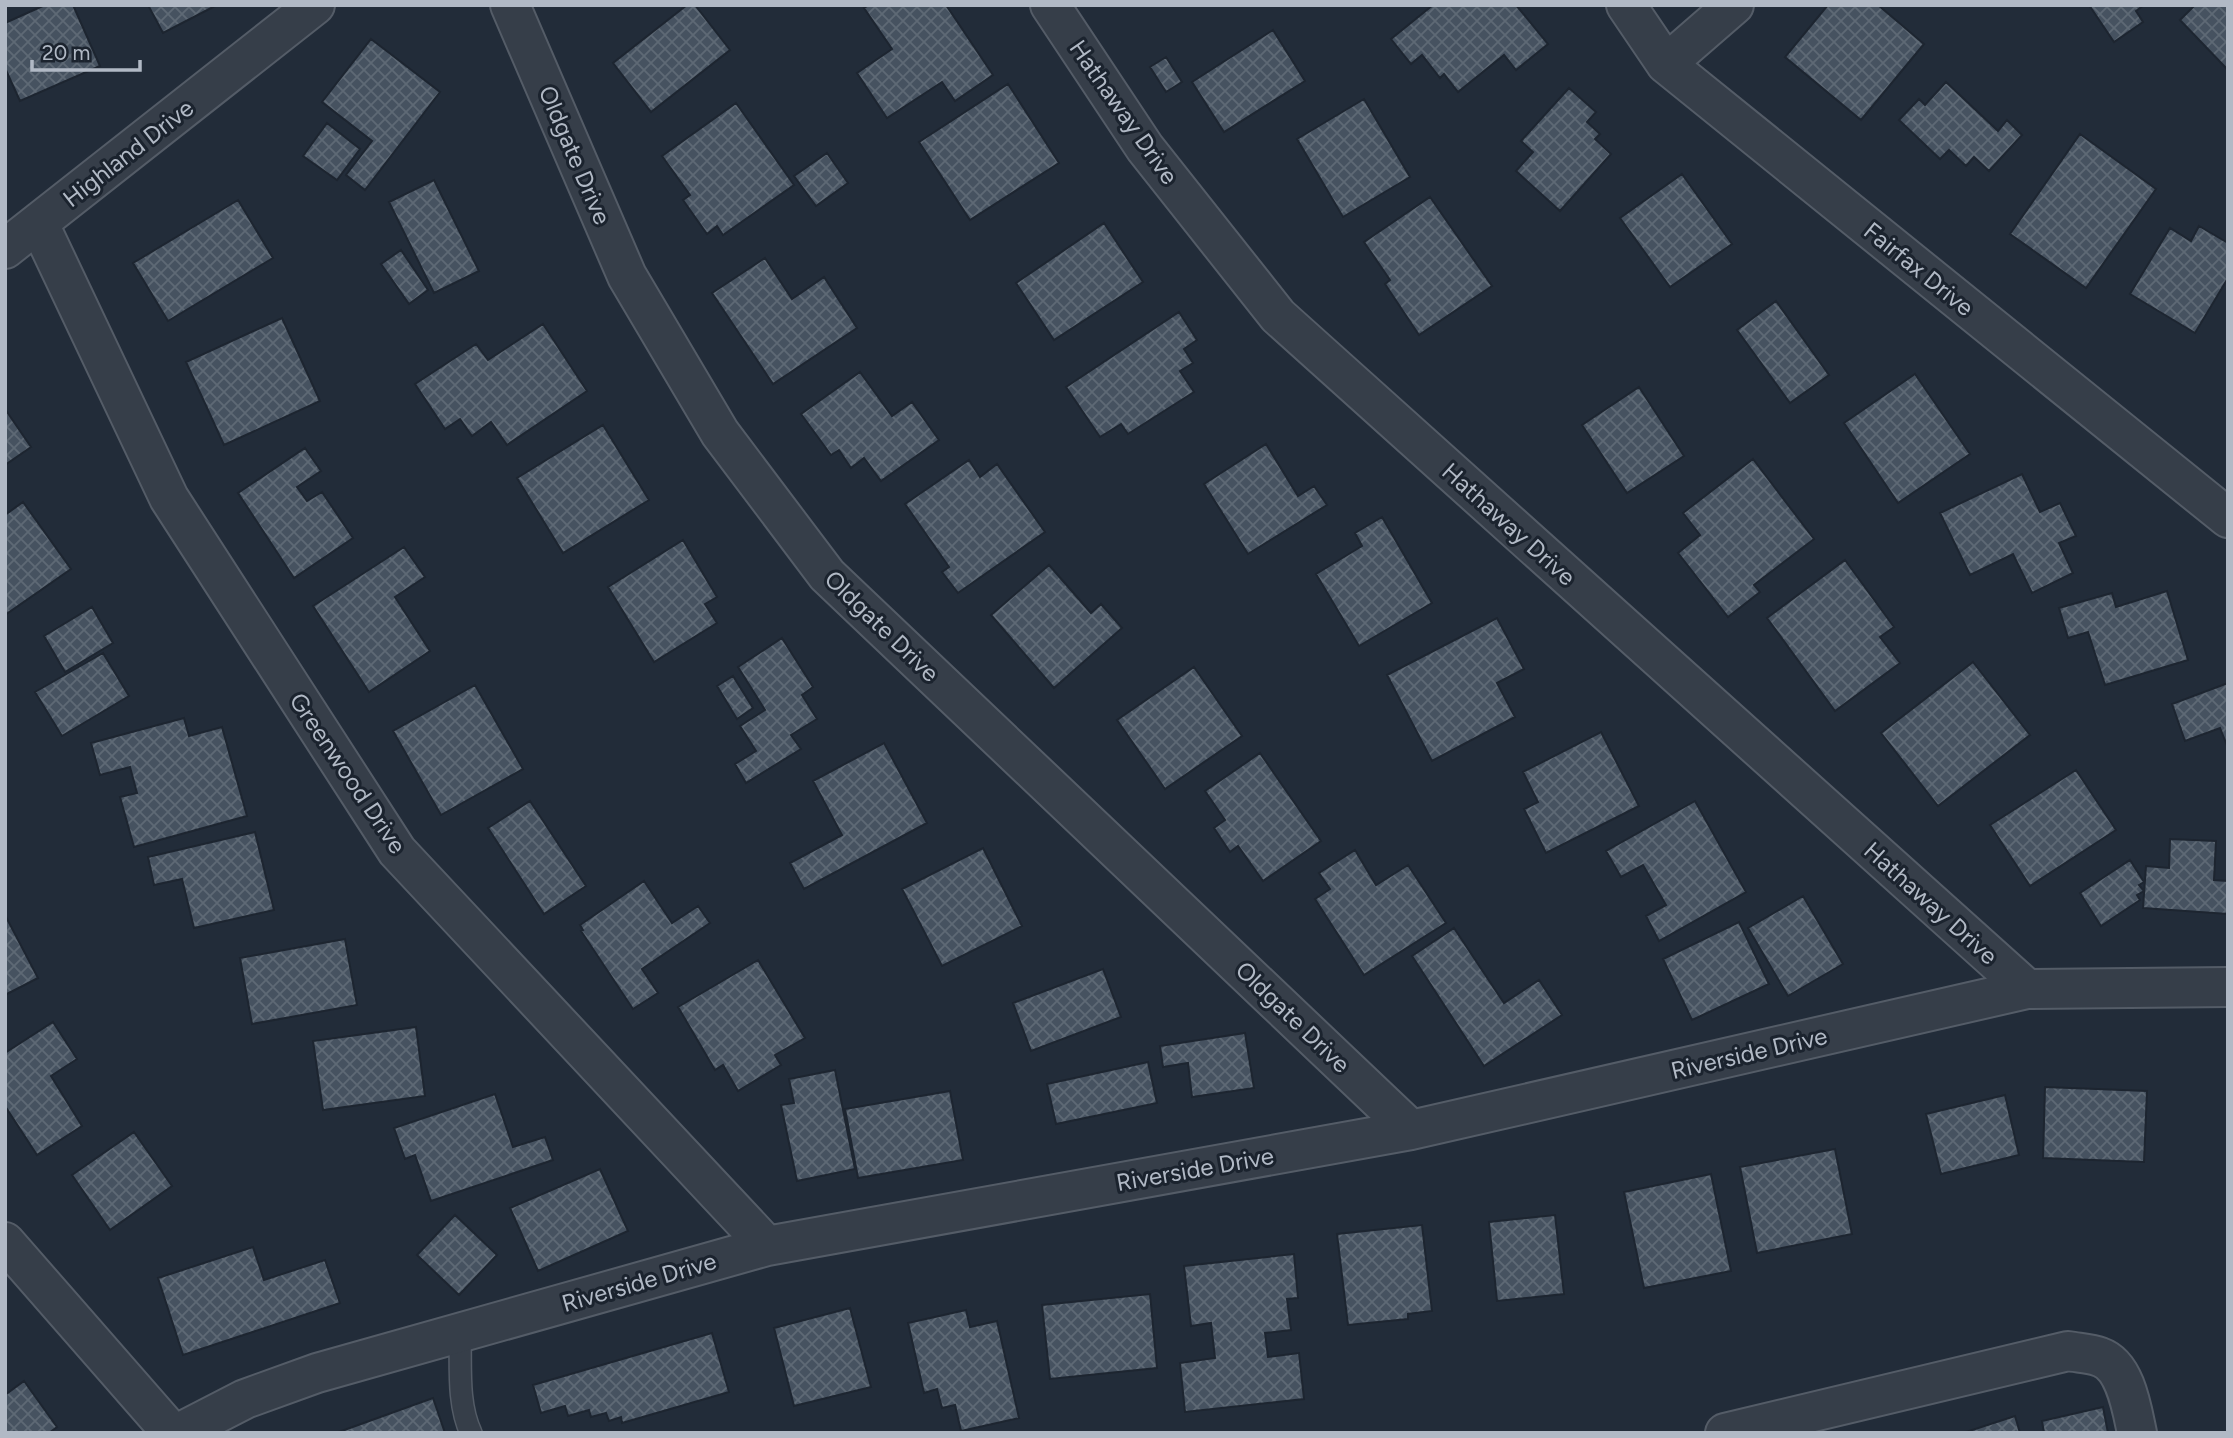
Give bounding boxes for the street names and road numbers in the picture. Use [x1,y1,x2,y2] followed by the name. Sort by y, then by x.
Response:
[1064,34,1184,190] street label: Hathaway Drive
[533,81,617,229] street label: Oldgate Drive
[57,93,199,213] street label: Highland Drive
[1858,216,1980,322] street label: Fairfax Drive
[1436,457,1582,591] street label: Hathaway Drive
[819,564,945,688] street label: Oldgate Drive
[284,687,412,859] street label: Greenwood Drive
[1858,836,2004,970] street label: Hathaway Drive
[1230,955,1356,1079] street label: Oldgate Drive
[1668,1021,1830,1085] street label: Riverside Drive
[1114,1141,1276,1197] street label: Riverside Drive
[558,1246,720,1318] street label: Riverside Drive

